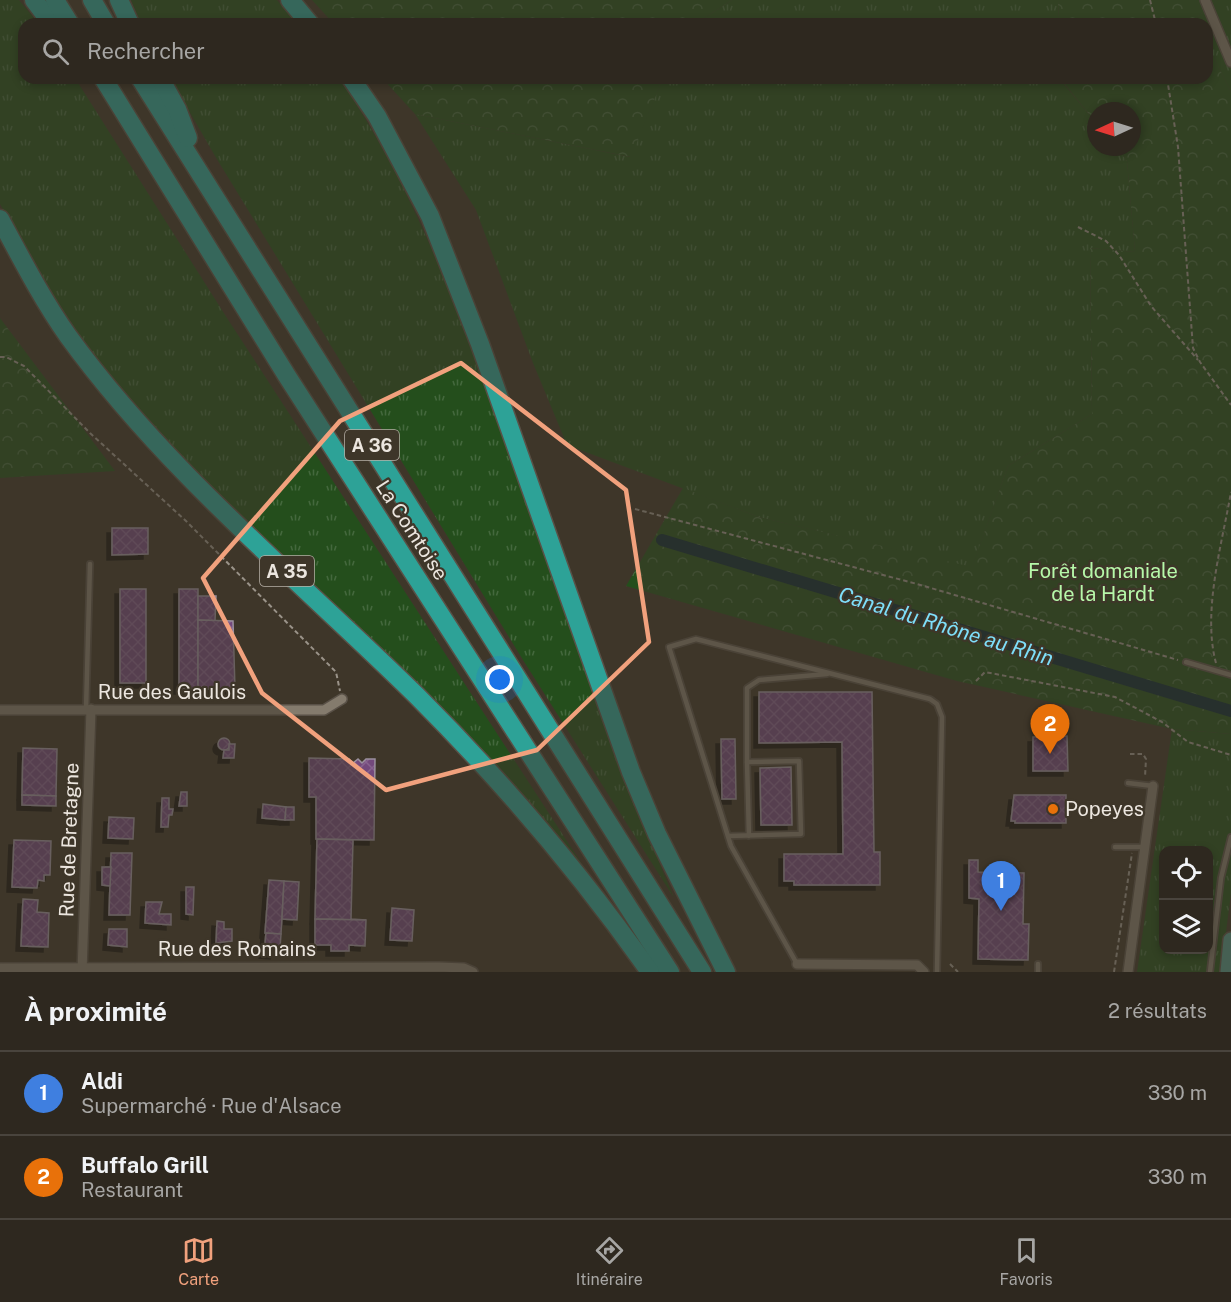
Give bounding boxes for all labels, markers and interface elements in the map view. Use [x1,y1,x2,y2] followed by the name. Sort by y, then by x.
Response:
[18,18,1213,84] search box
[39,35,72,68] icon: search
[87,38,205,64] text: Rechercher
[1087,102,1141,156] north arrow
[345,430,399,460] road number: A 36
[371,476,453,584] street label: La Comtoise
[260,556,314,586] road number: A 35
[1028,559,1178,606] park label: Forêt domaniale de la Hardt
[836,581,1056,671] water label: Canal du Rhône au Rhin
[485,665,514,694] your location
[98,680,246,704] street label: Rue des Gaulois
[1030,704,1070,754] pin: 2
[54,762,84,918] street label: Rue de Bretagne
[1065,797,1144,821] place label: Popeyes
[1046,802,1060,816] marker: Popeyes
[1159,846,1213,954] map controls
[1159,846,1213,900] button: locate
[982,862,1020,911] pin: 1
[1159,900,1213,954] button: layers
[158,937,316,961] street label: Rue des Romains
[24,996,167,1027] text: À proximité
[1108,999,1207,1023] text: 2 résultats
[81,1068,123,1094] text: Aldi
[39,1081,48,1105] text: 1
[1148,1081,1207,1105] text: 330 m
[81,1094,342,1118] text: Supermarché · Rue d'Alsace
[81,1152,209,1178] text: Buffalo Grill
[37,1165,50,1189] text: 2
[1148,1165,1207,1189] text: 330 m
[81,1178,183,1202] text: Restaurant
[178,1234,219,1289] tab: Carte
[576,1234,643,1289] tab: Itinéraire
[999,1234,1053,1289] tab: Favoris

